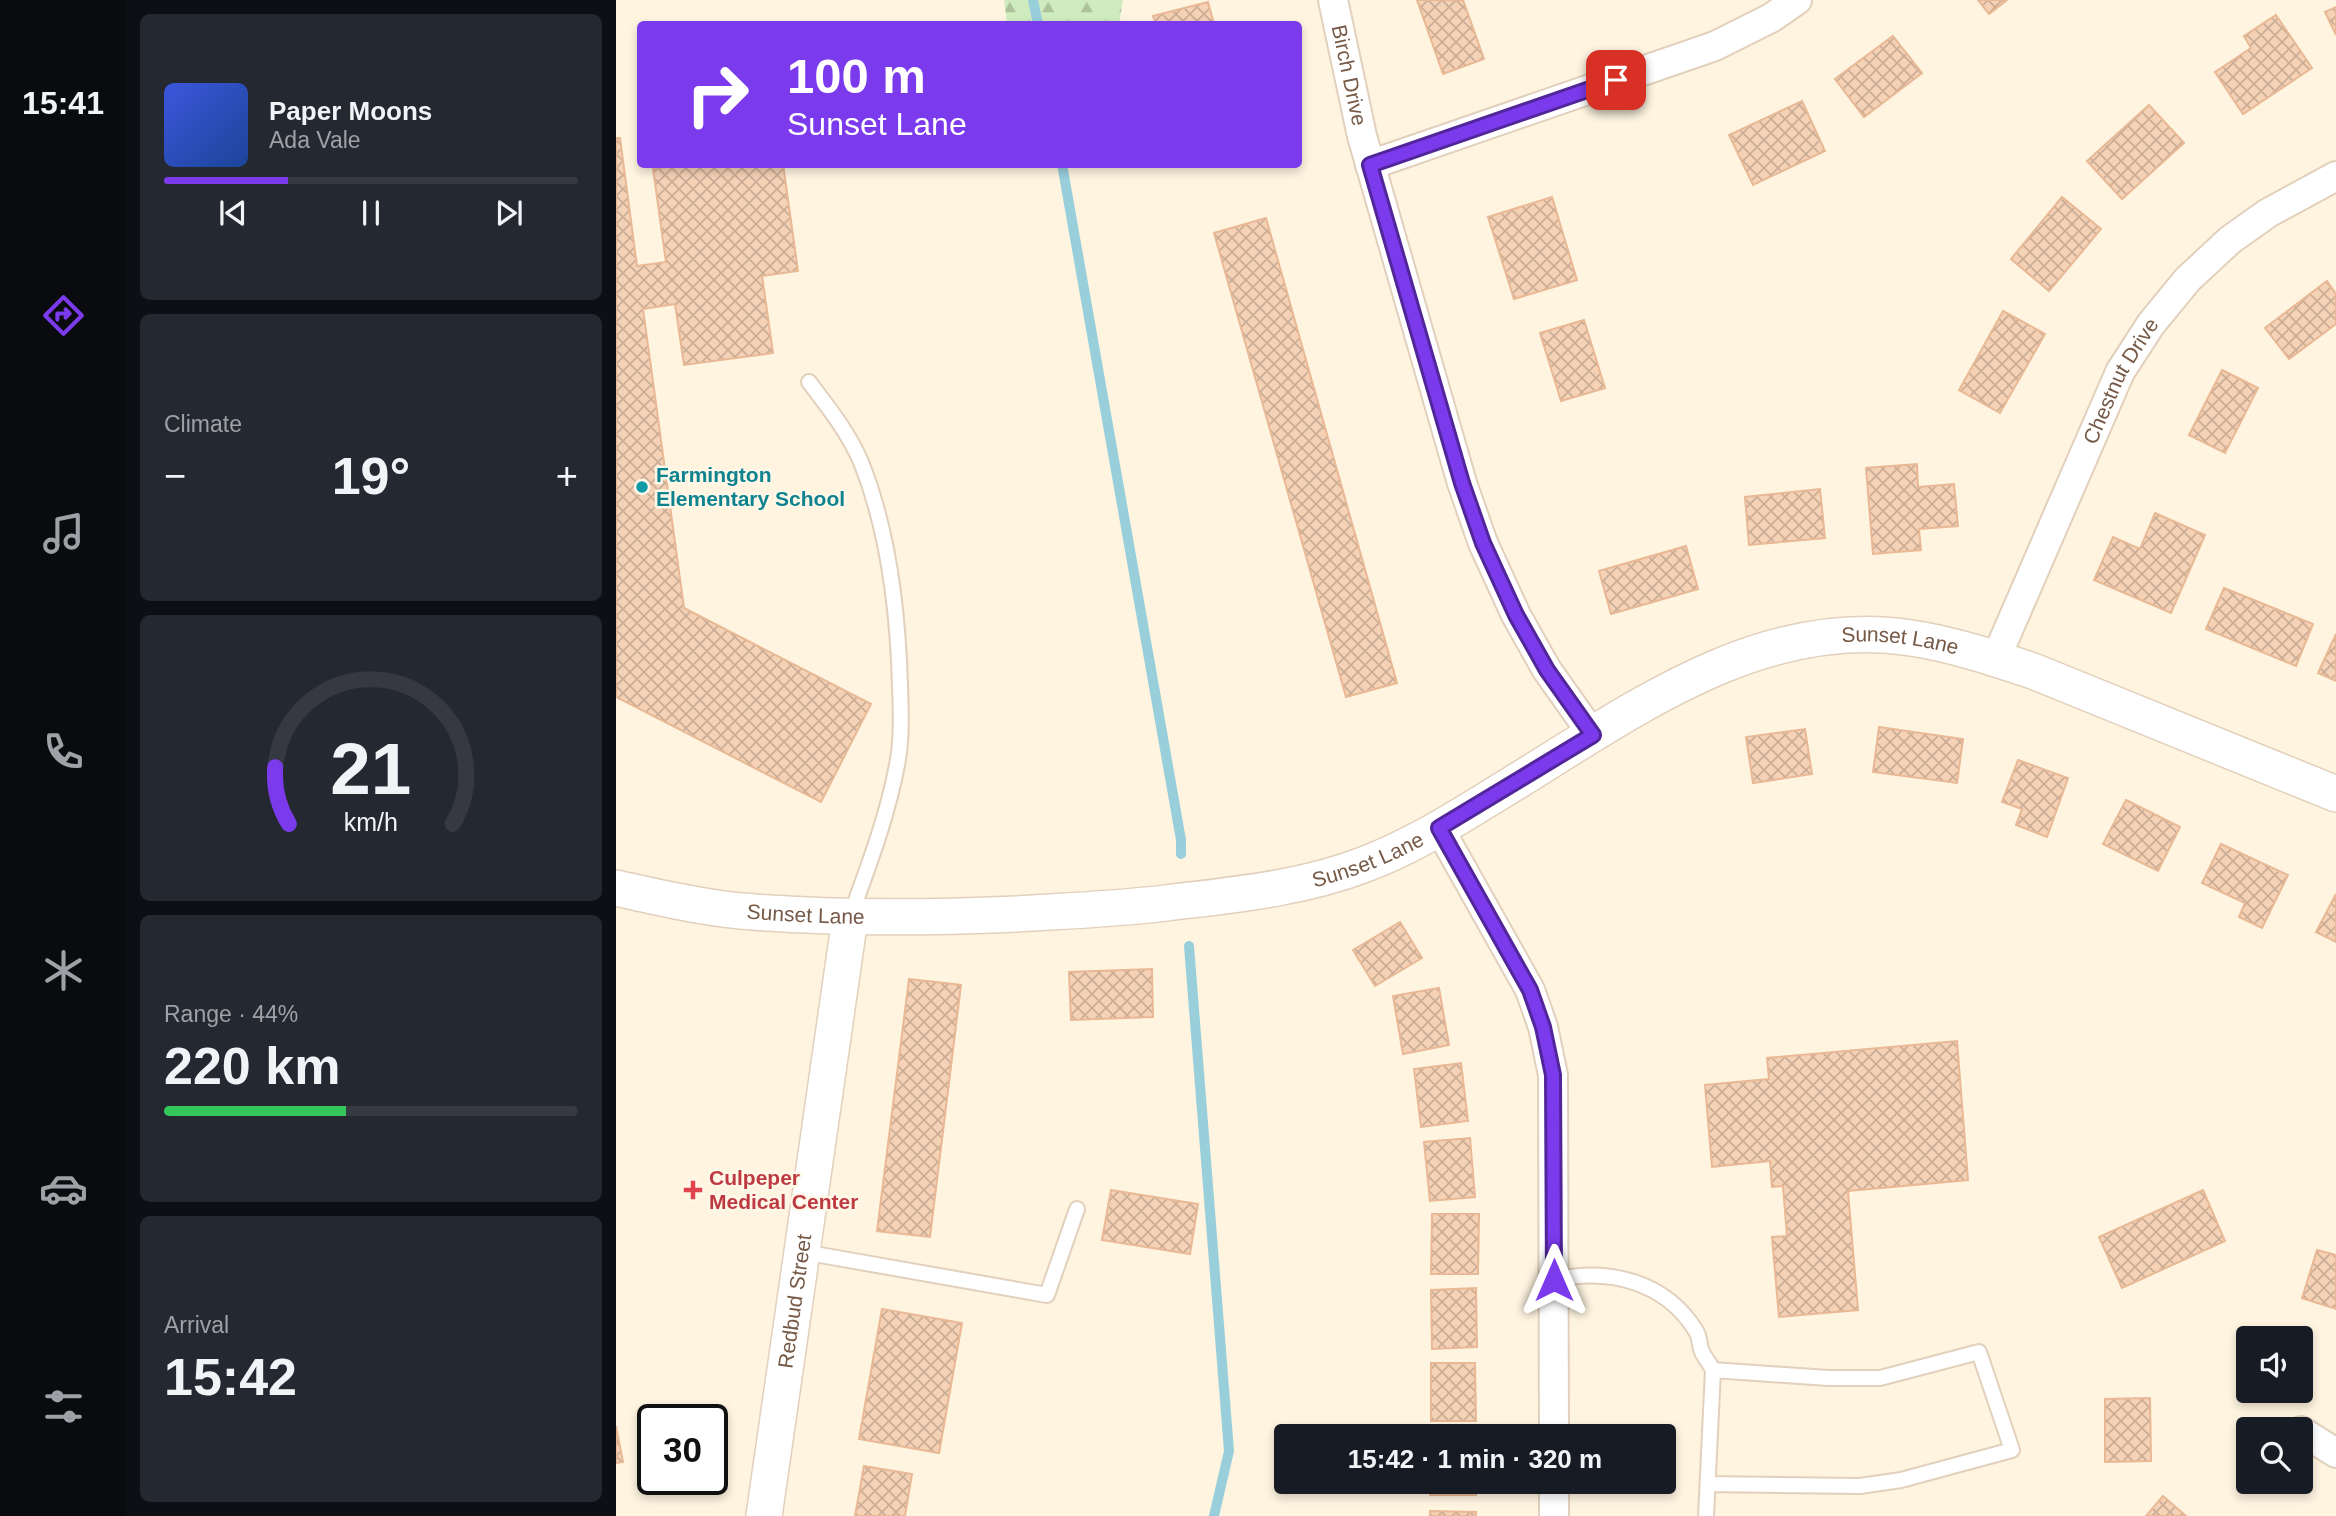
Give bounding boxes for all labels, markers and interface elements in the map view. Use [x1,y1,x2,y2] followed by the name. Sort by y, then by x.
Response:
[1328,23,1372,128] street label: Birch Drive
[672,49,763,140] icon: right
[787,49,926,103] text: 100 m
[1586,50,1646,110] pin
[1597,61,1635,99] icon: arrive
[22,85,104,121] text: 15:41
[269,96,432,126] text: Paper Moons
[787,106,967,142] text: Sunset Lane
[269,127,361,153] text: Ada Vale
[214,194,252,232] icon: previous
[352,194,390,232] icon: pause
[490,194,528,232] icon: next
[39,291,88,340] icon: directions
[2078,314,2163,447] street label: Chestnut Drive
[164,411,242,437] text: Climate
[332,447,410,505] text: 19°
[164,455,186,497] text: −
[556,455,578,497] text: +
[656,463,845,510] place label: Farmington Elementary School
[634,479,650,495] marker: Farmington Elementary School
[39,509,88,558] icon: music
[1841,622,1961,659] street label: Sunset Lane
[39,727,88,776] icon: phone
[331,728,411,809] text: 21
[344,808,398,836] text: km/h
[1309,827,1427,891] street label: Sunset Lane
[746,900,865,928] street label: Sunset Lane
[39,946,88,995] icon: climate
[164,1001,298,1027] text: Range · 44%
[164,1037,340,1095] text: 220 km
[39,1164,88,1213] icon: car
[709,1166,858,1213] place label: Culpeper Medical Center
[683,1180,703,1200] marker: Culpeper Medical Center
[773,1232,815,1370] street label: Redbud Street
[1517,1243,1591,1317] position arrow
[164,1312,229,1338] text: Arrival
[2236,1326,2313,1494] map controls
[2236,1326,2313,1403] button: sound
[164,1348,297,1406] text: 15:42
[39,1382,88,1431] icon: filters
[637,1404,728,1495] speed limit sign: 30
[2236,1417,2313,1494] button: search
[1348,1444,1602,1474] text: 15:42 · 1 min · 320 m

